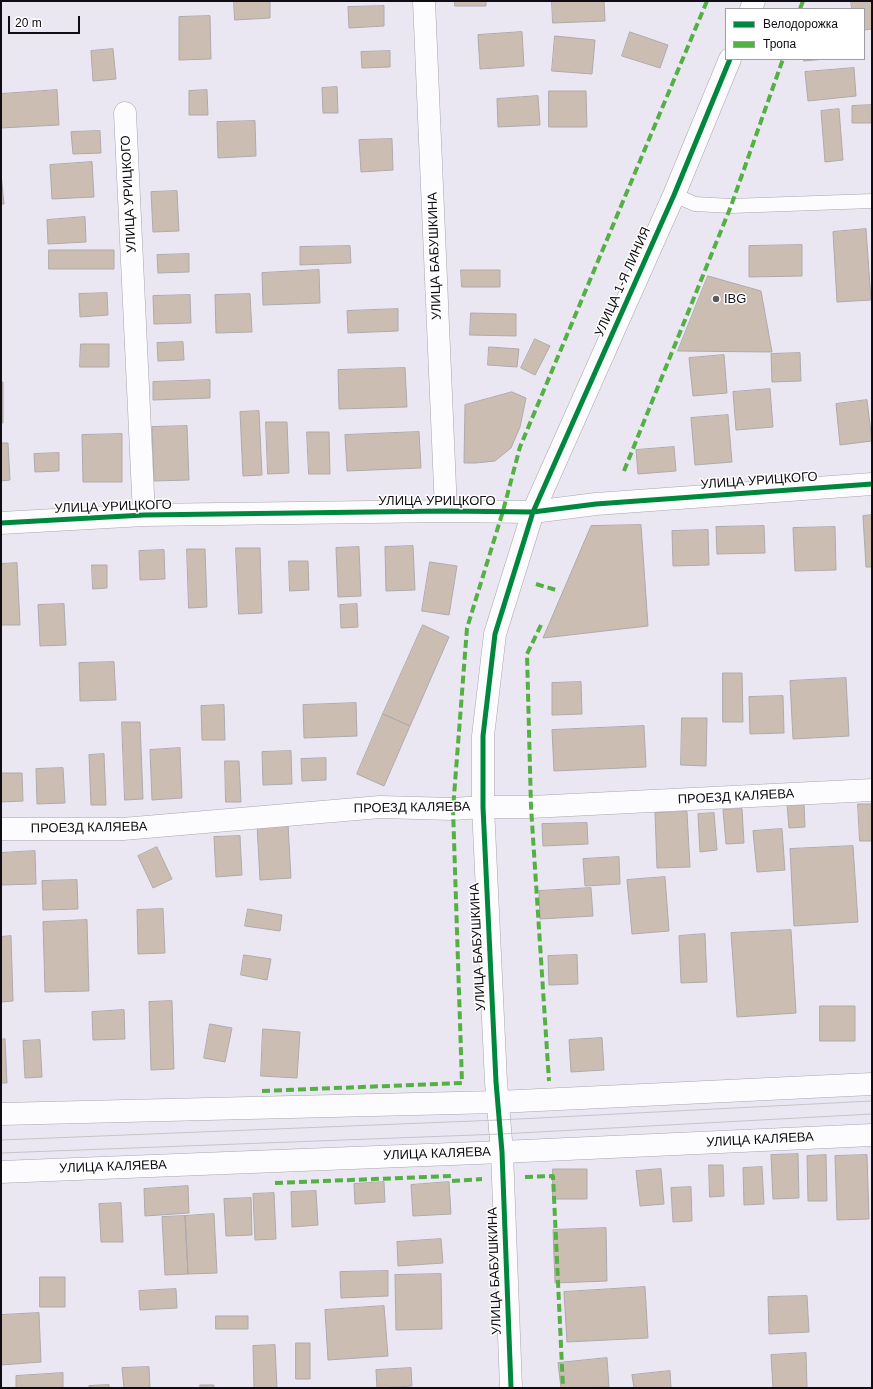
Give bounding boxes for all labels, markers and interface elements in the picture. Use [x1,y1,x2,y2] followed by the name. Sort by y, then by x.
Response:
[10,8,82,34] scale bar
[725,8,865,60] legend
[15,16,42,30] text: 20 m
[763,17,838,31] text: Велодорожка
[763,37,796,51] text: Тропа
[118,135,140,253] street label: УЛИЦА УРИЦКОГО
[425,192,445,320] street label: УЛИЦА БАБУШКИНА
[592,225,654,339] street label: УЛИЦА 1-Я ЛИНИЯ
[724,291,746,307] place label: IBG
[711,294,721,304] marker: IBG
[700,469,818,493] street label: УЛИЦА УРИЦКОГО
[378,493,496,509] street label: УЛИЦА УРИЦКОГО
[54,497,172,517] street label: УЛИЦА УРИЦКОГО
[677,786,795,808] street label: ПРОЕЗД КАЛЯЕВА
[354,799,470,817] street label: ПРОЕЗД КАЛЯЕВА
[31,819,147,837] street label: ПРОЕЗД КАЛЯЕВА
[467,883,489,1011] street label: УЛИЦА БАБУШКИНА
[706,1129,814,1151] street label: УЛИЦА КАЛЯЕВА
[383,1144,491,1164] street label: УЛИЦА КАЛЯЕВА
[59,1157,167,1177] street label: УЛИЦА КАЛЯЕВА
[485,1207,505,1335] street label: УЛИЦА БАБУШКИНА

